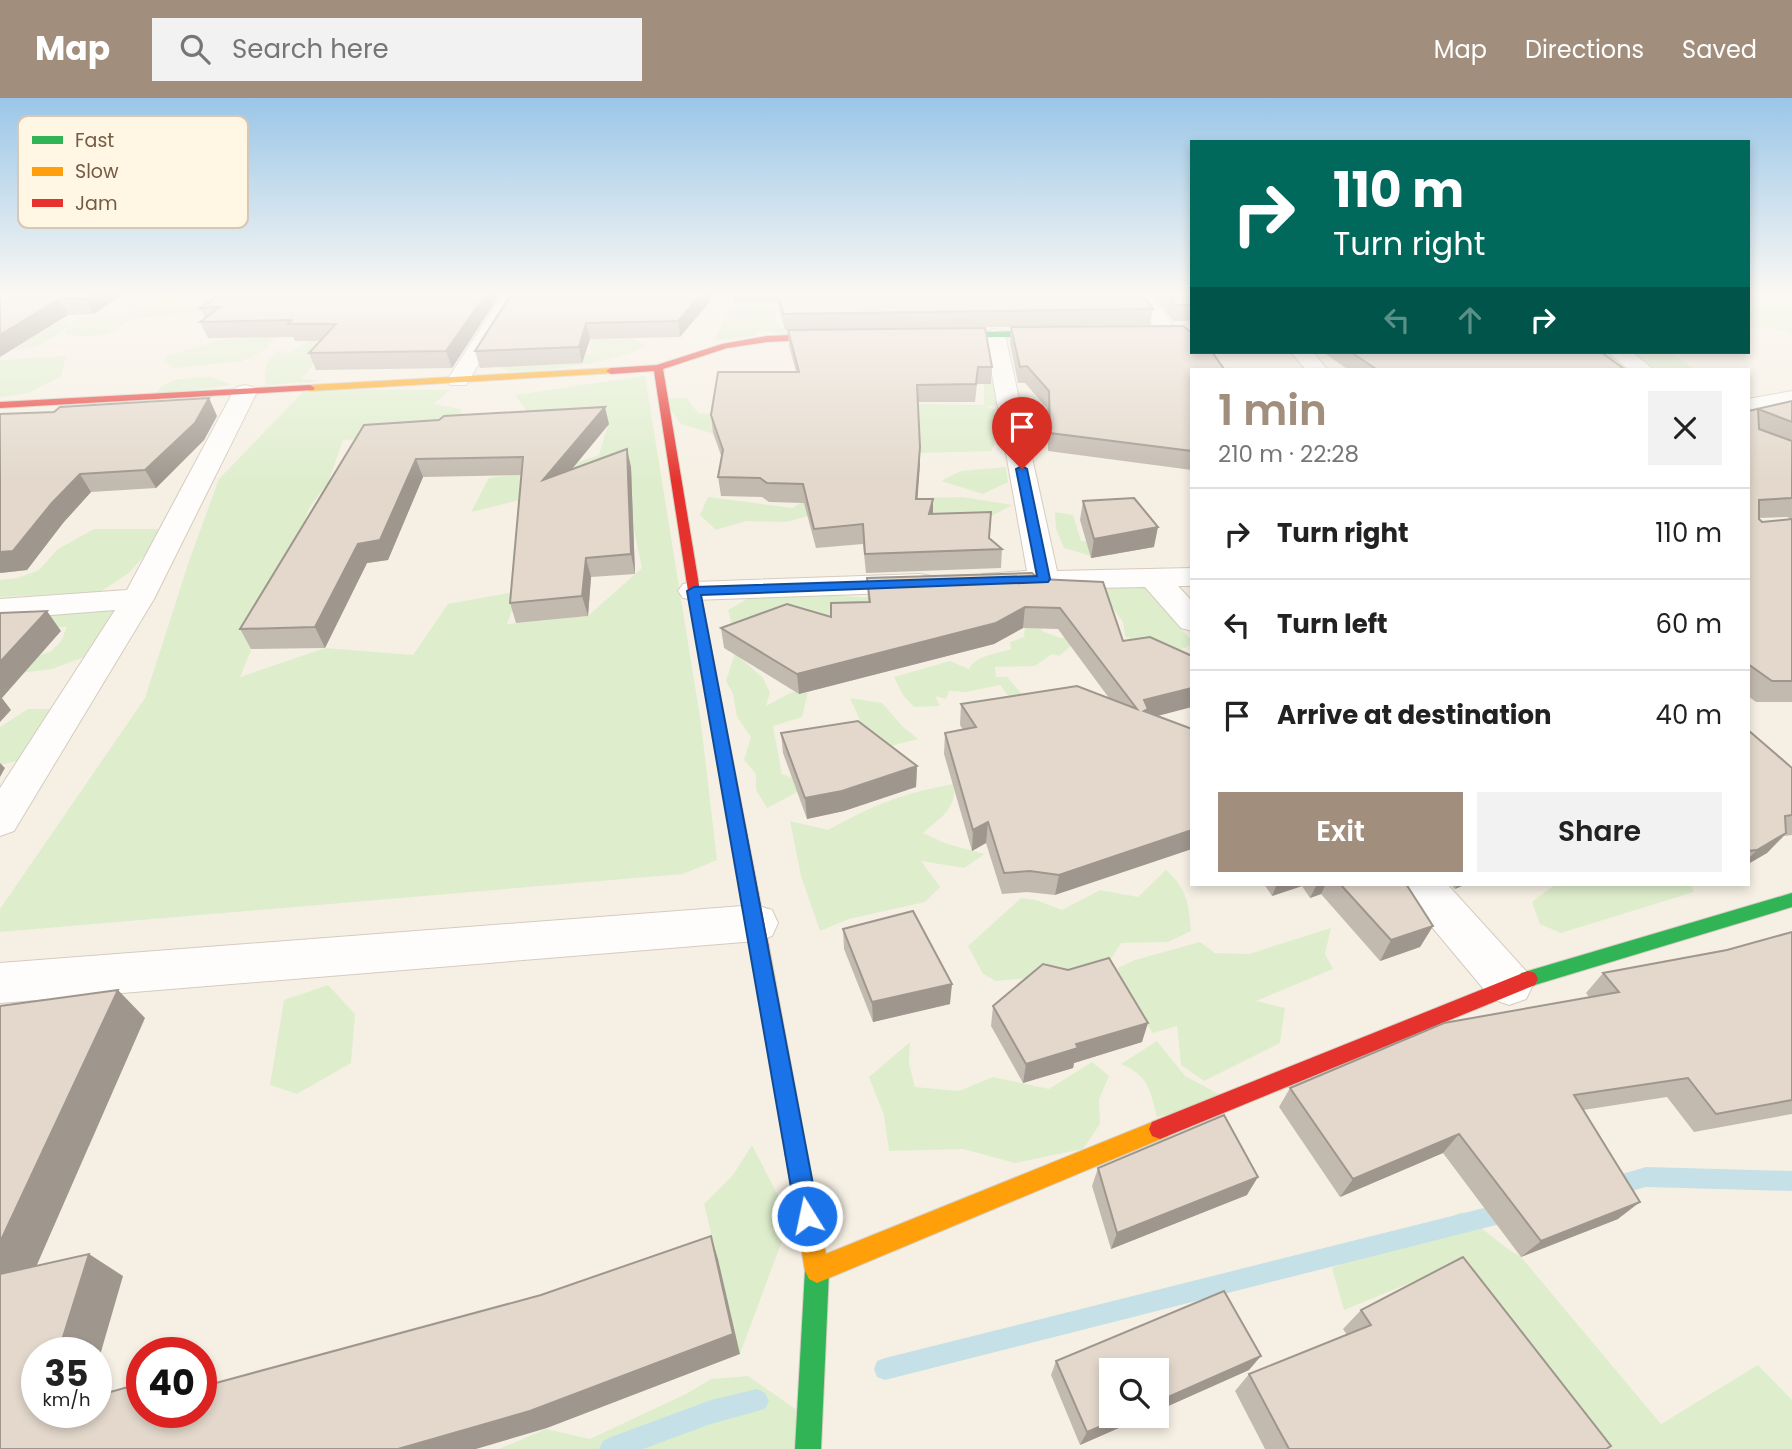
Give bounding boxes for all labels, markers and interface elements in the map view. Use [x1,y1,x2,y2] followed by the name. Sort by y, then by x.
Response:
[152,18,642,81] search box
[35,25,110,72] text: Map
[176,30,214,68] icon: search
[232,31,389,67] text: Search here
[1434,33,1487,66] text: Map
[1525,33,1644,66] text: Directions
[1682,33,1757,66] text: Saved
[18,116,248,228] legend
[75,127,114,154] text: Fast
[1333,156,1464,224] text: 110 m
[75,158,119,185] text: Slow
[1218,168,1309,259] icon: right
[75,190,117,217] text: Jam
[1333,221,1485,266] text: Turn right
[1378,301,1416,339] icon: left
[1451,301,1489,339] icon: ahead
[1524,301,1562,339] icon: right
[1218,381,1327,440] text: 1 min
[1648,391,1722,465] button: close
[992,397,1052,469] pin
[1003,408,1041,446] icon: arrive
[1218,438,1359,470] text: 210 m · 22:28
[1218,515,1256,553] icon: right
[1277,515,1409,551] text: Turn right
[1655,515,1722,551] text: 110 m
[1218,606,1256,644] icon: left
[1277,606,1388,642] text: Turn left
[1655,606,1722,642] text: 60 m
[1218,697,1256,735] icon: arrive
[1277,697,1552,733] text: Arrive at destination
[1656,697,1722,733] text: 40 m
[1218,792,1463,872] button: Exit
[1477,792,1722,872] button: Share
[770,1179,844,1253] position arrow
[126,1337,217,1428] speed limit sign: 40
[45,1349,88,1398] text: 35
[1099,1358,1169,1428] map controls
[1099,1358,1169,1428] button: search
[43,1387,90,1412] text: km/h

